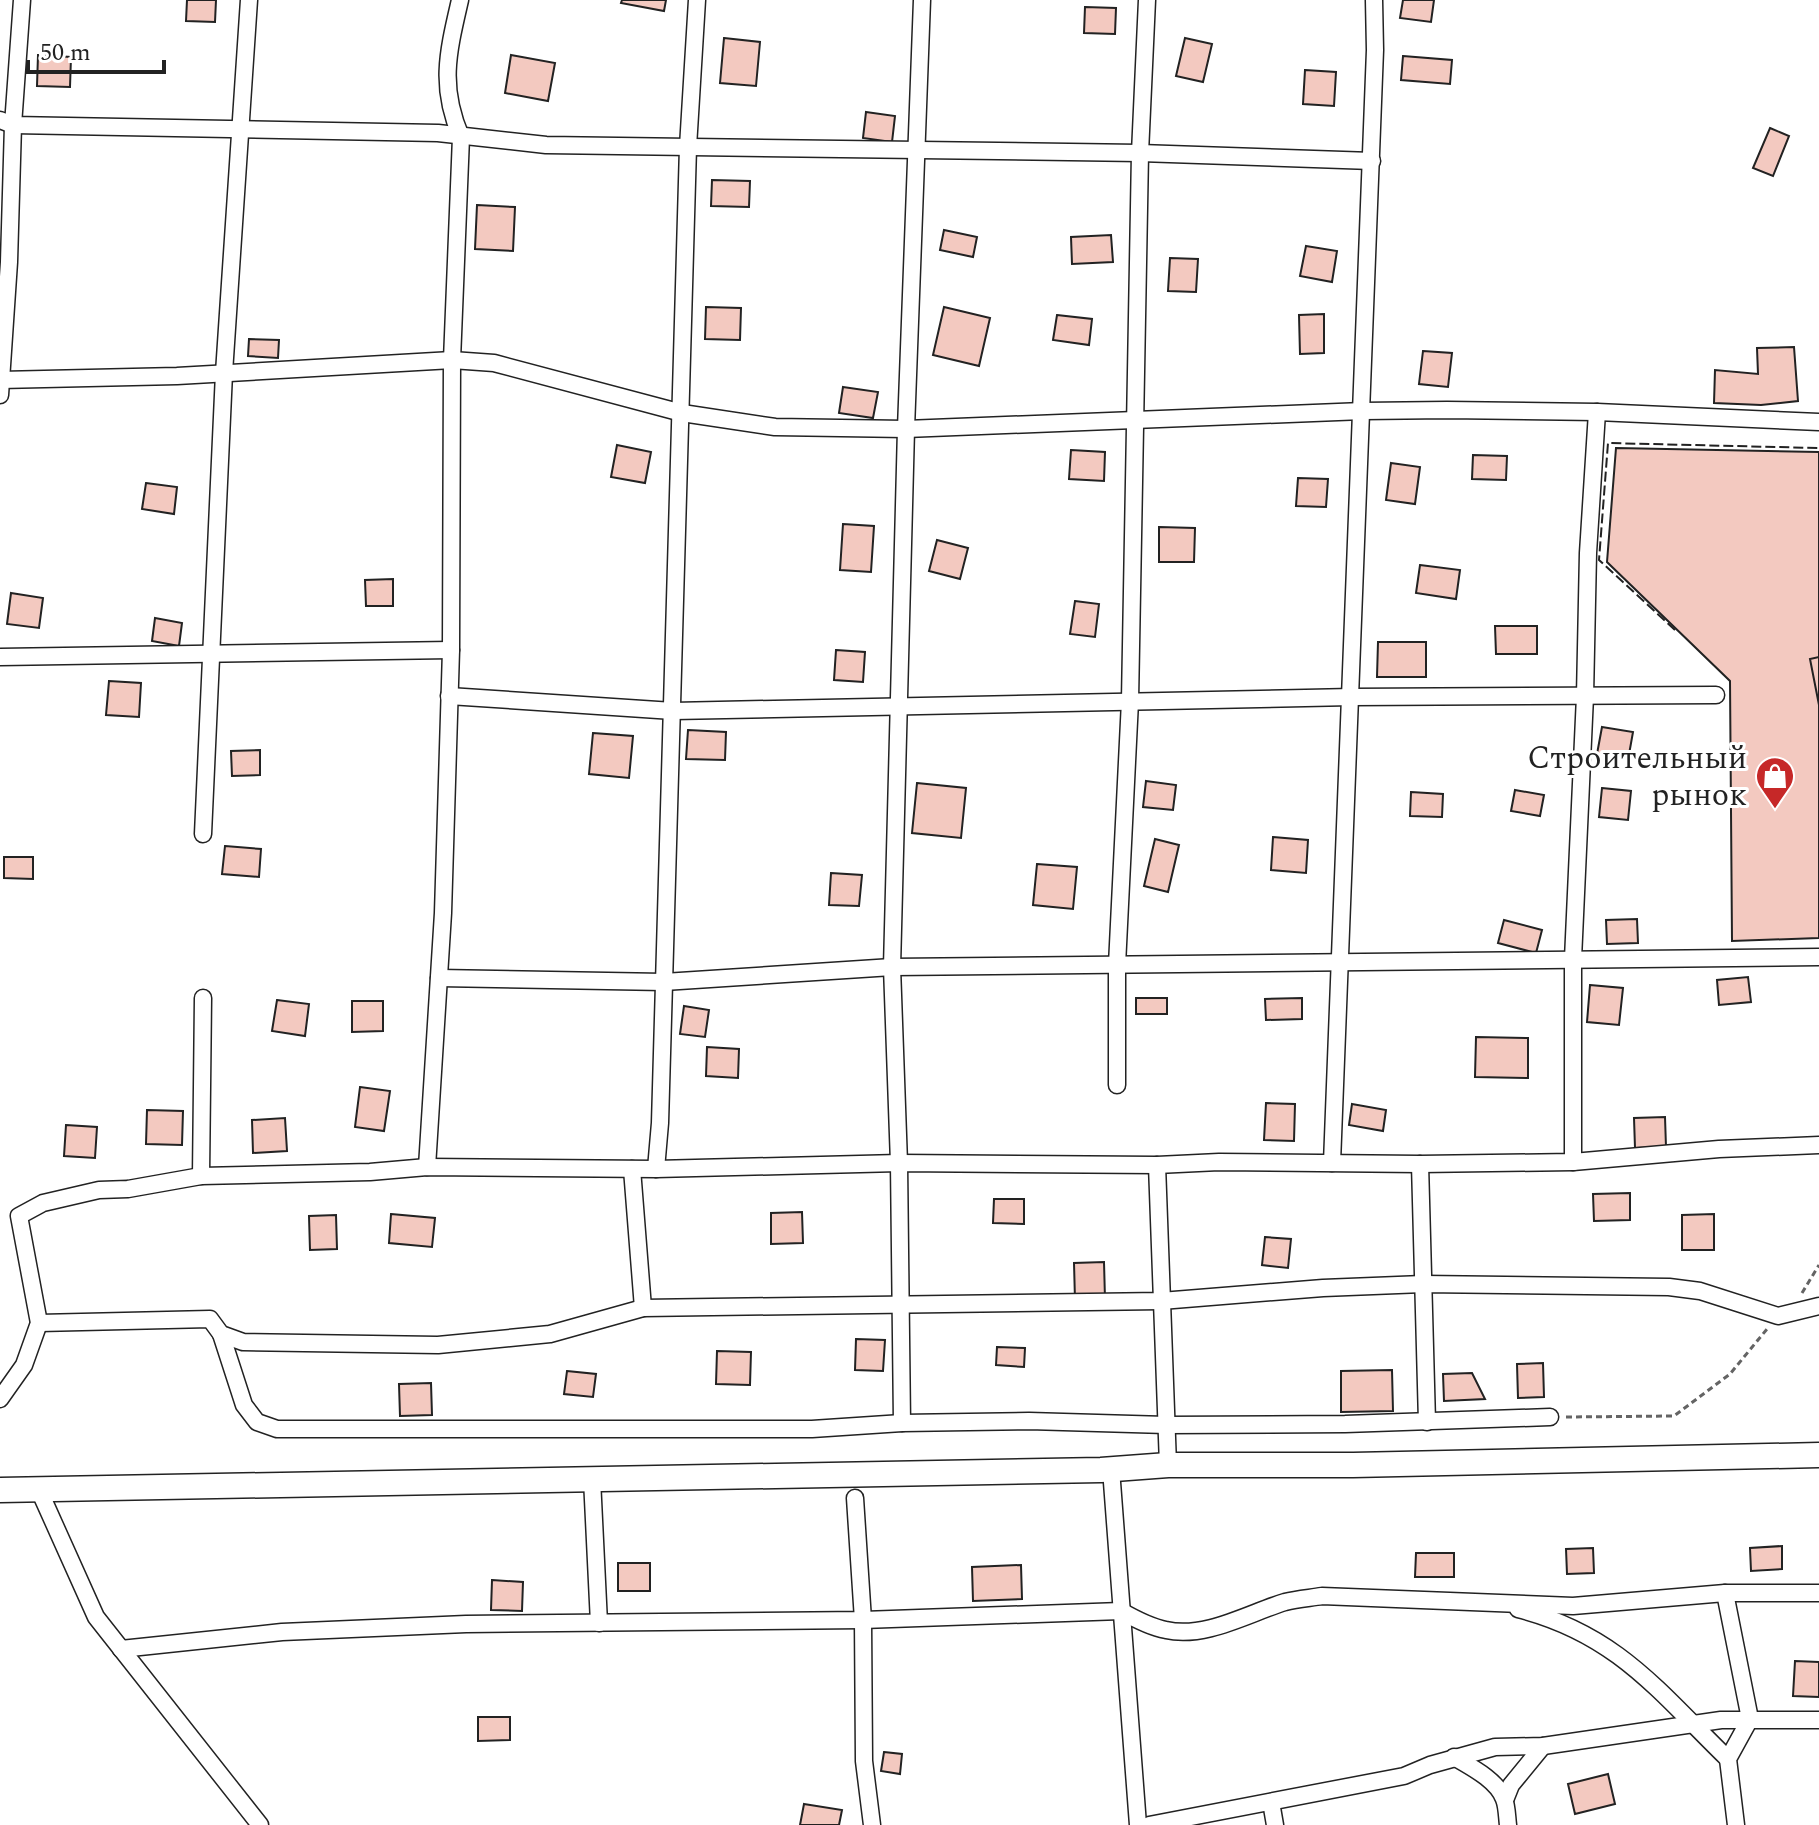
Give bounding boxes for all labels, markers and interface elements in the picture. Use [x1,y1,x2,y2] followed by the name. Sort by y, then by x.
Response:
[28,24,164,74] scale bar
[40,35,91,71] text: 50 m
[1527,734,1747,820] place label: Строительный рынок
[1754,755,1796,810] shop icon: Строительный рынок

